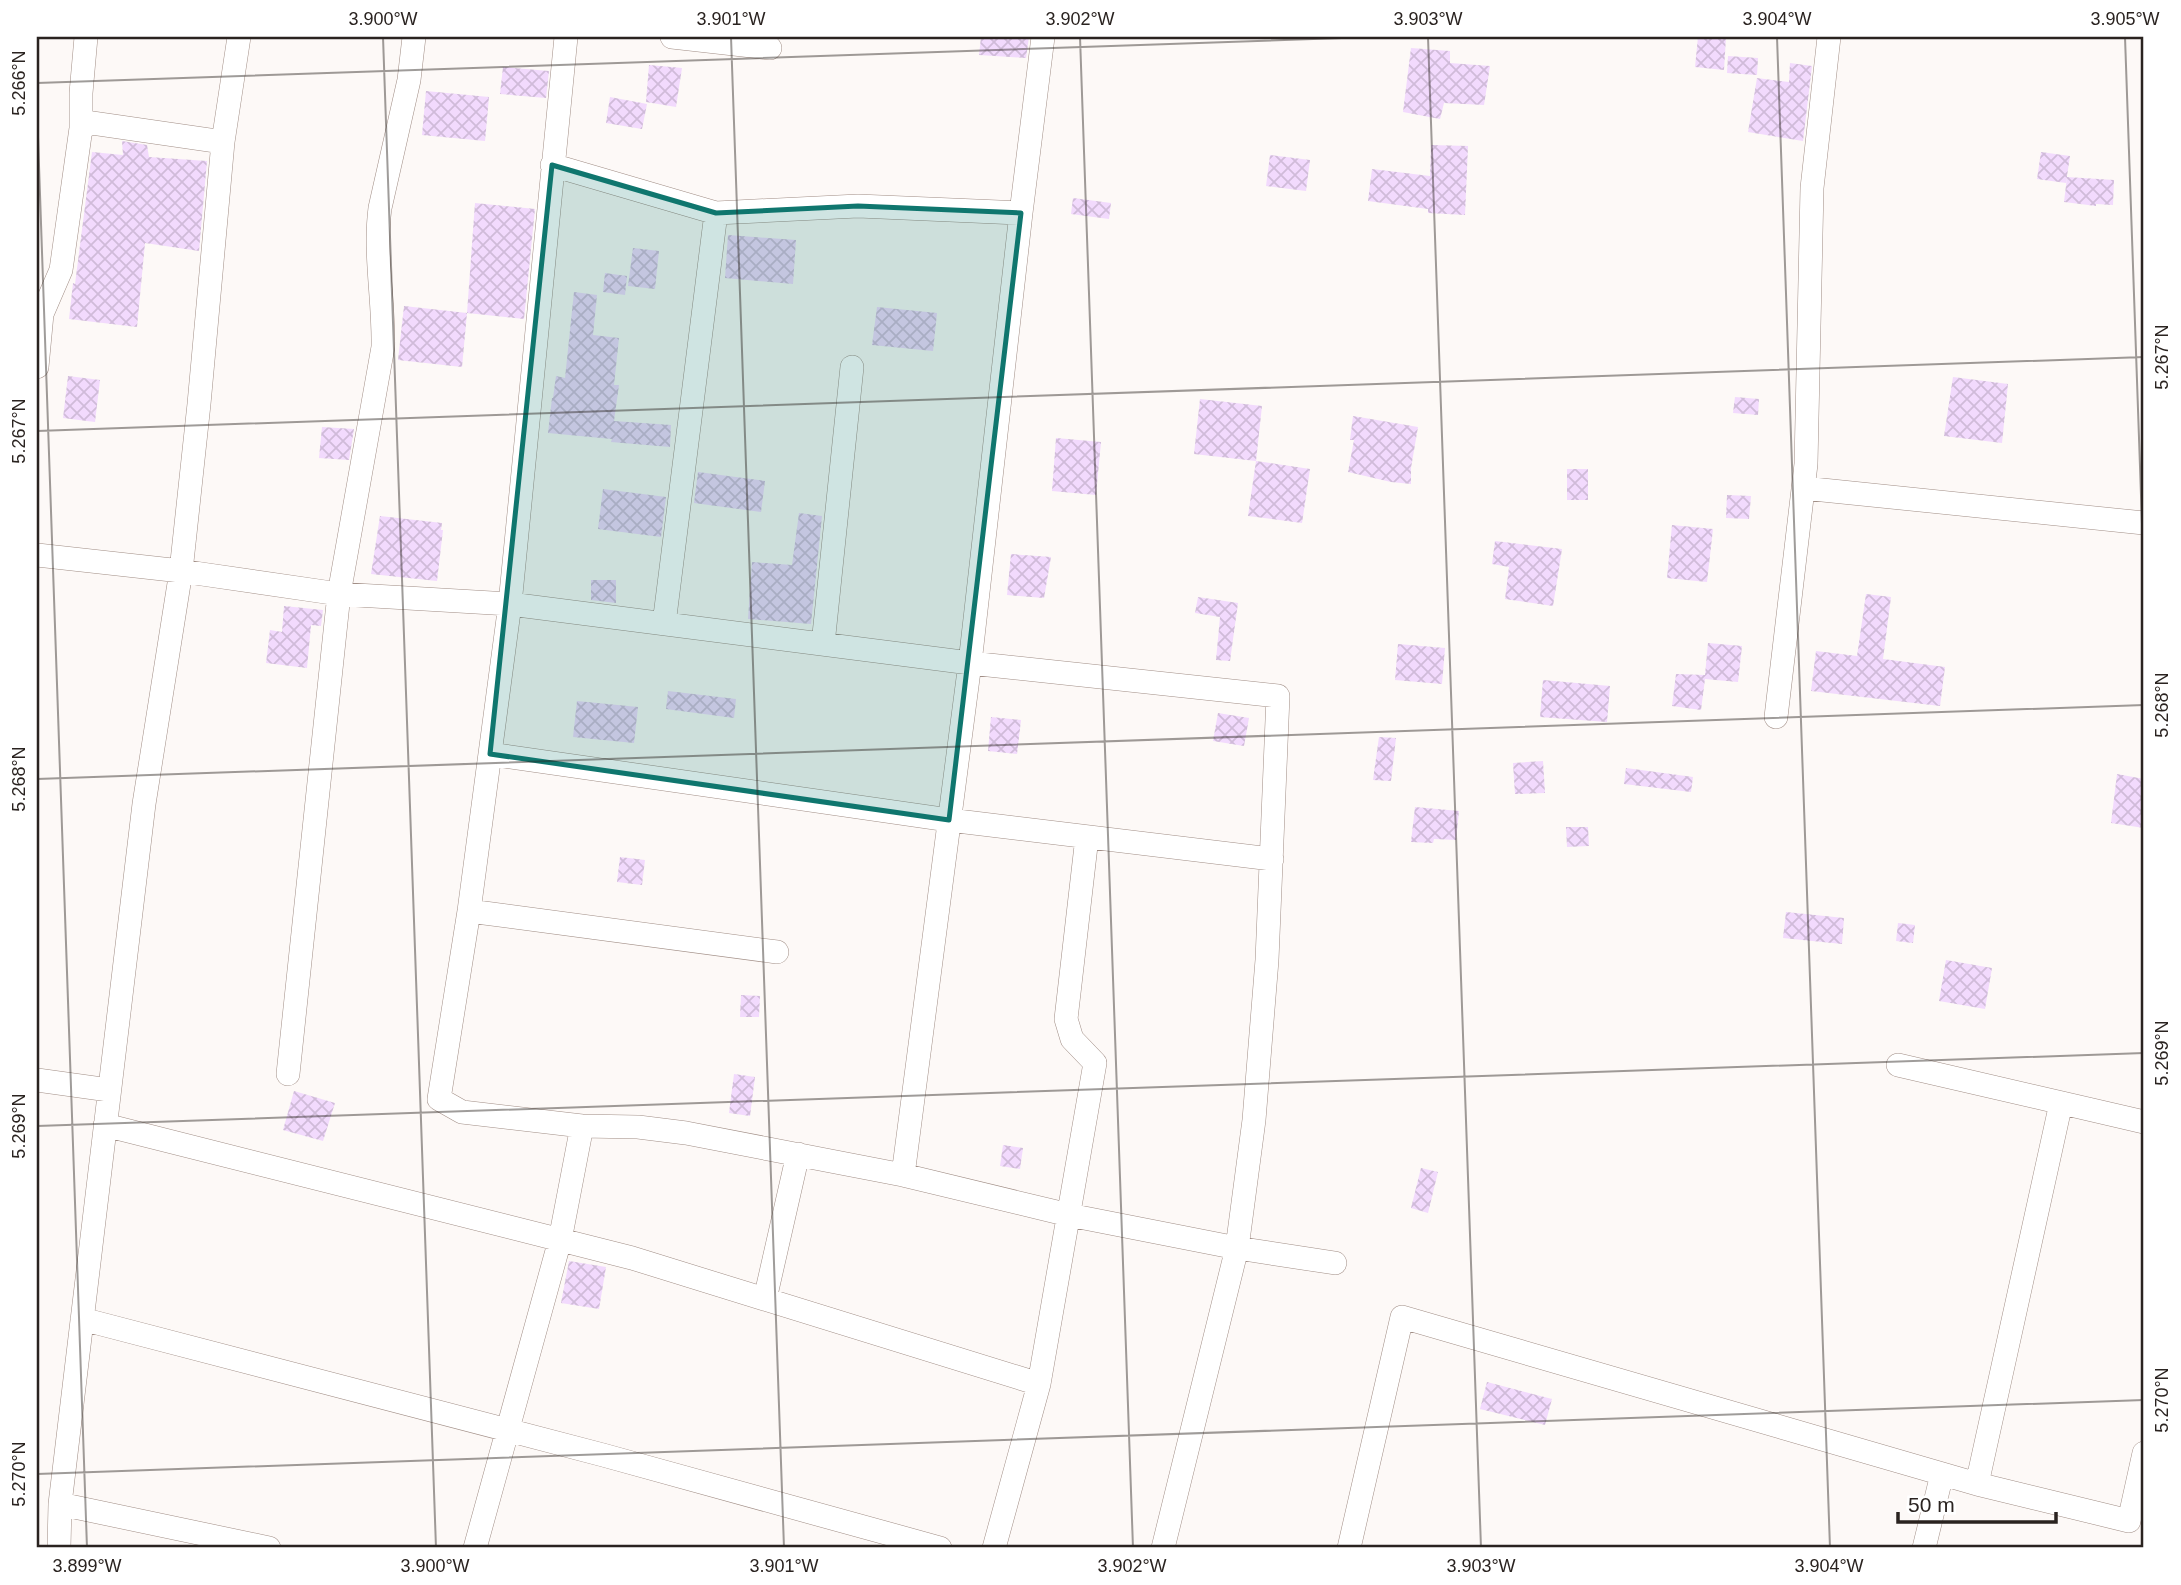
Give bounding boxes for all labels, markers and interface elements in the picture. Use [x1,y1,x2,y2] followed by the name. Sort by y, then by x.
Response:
[348,9,418,29] text: 3.900°W
[696,9,766,29] text: 3.901°W
[1045,9,1115,29] text: 3.902°W
[1393,9,1463,29] text: 3.903°W
[1742,9,1812,29] text: 3.904°W
[2090,9,2160,29] text: 3.905°W
[9,50,29,116] text: 5.266°N
[2152,324,2172,390] text: 5.267°N
[9,398,29,464] text: 5.267°N
[2152,672,2172,738] text: 5.268°N
[9,746,29,812] text: 5.268°N
[2152,1020,2172,1086] text: 5.269°N
[9,1093,29,1159] text: 5.269°N
[2152,1367,2172,1433] text: 5.270°N
[9,1441,29,1507] text: 5.270°N
[1898,1480,2055,1524] scale bar
[1908,1493,1955,1516] text: 50 m
[52,1556,122,1576] text: 3.899°W
[400,1556,470,1576] text: 3.900°W
[749,1556,819,1576] text: 3.901°W
[1097,1556,1167,1576] text: 3.902°W
[1446,1556,1516,1576] text: 3.903°W
[1794,1556,1864,1576] text: 3.904°W

